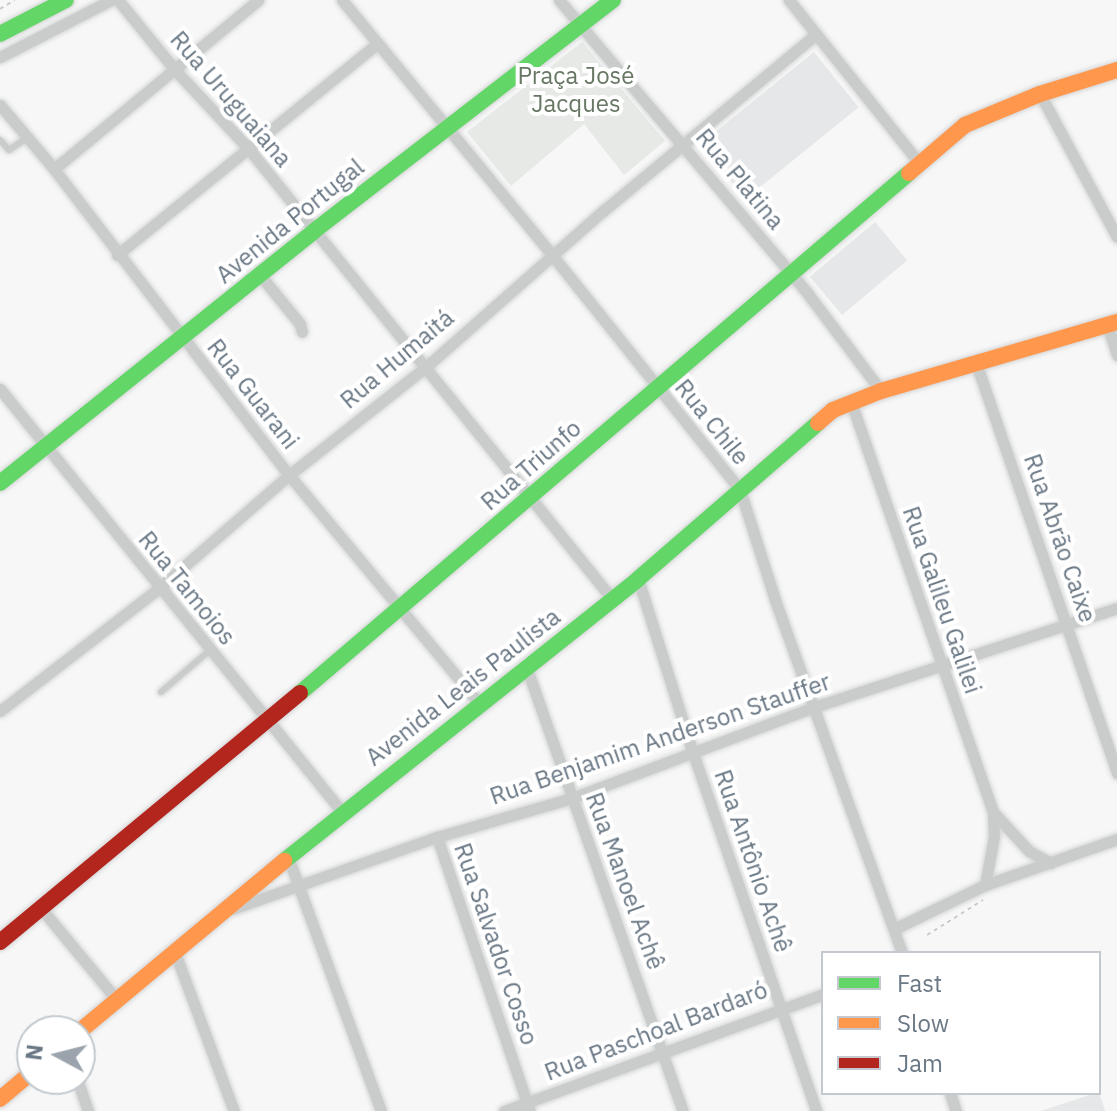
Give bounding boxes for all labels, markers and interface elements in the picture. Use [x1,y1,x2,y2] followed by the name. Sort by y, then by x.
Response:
[164,25,298,173] street label: Rua Uruguaiana
[518,62,634,118] park label: Praça José Jacques
[690,123,790,235] street label: Rua Platina
[210,152,370,290] street label: Avenida Portugal
[334,303,460,415] street label: Rua Humaitá
[201,333,305,455] street label: Rua Guarani
[669,373,755,471] street label: Rua Chile
[475,414,587,516] street label: Rua Triunfo
[1018,450,1102,626] street label: Rua Abrão Caixe
[896,503,988,697] street label: Rua Galileu Galilei
[132,525,242,651] street label: Rua Tamoios
[360,602,566,772] street label: Avenida Leais Paulista
[486,667,834,811] street label: Rua Benjamim Anderson Stauffer
[708,766,798,956] street label: Rua Antônio Achê
[580,788,670,974] street label: Rua Manoel Achê
[448,839,544,1049] street label: Rua Salvador Cosso
[821,951,1101,1095] legend
[897,967,942,999] text: Fast
[540,975,772,1087] street label: Rua Paschoal Bardaró
[897,1007,949,1039] text: Slow
[16,1015,96,1095] north arrow
[18,1043,49,1062] text: N
[897,1047,943,1079] text: Jam

